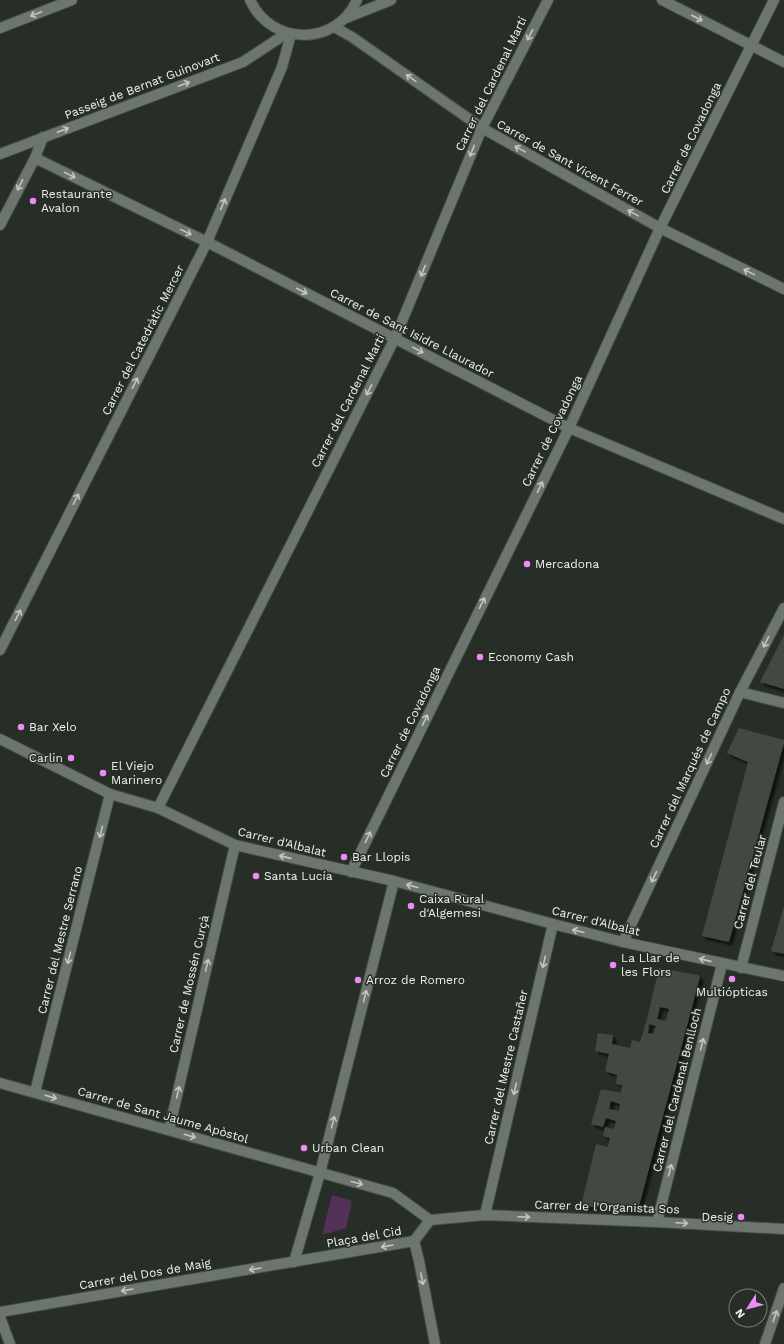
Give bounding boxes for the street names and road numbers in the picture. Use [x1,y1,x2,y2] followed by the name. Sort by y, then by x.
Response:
[452,15,530,153] street label: Carrer del Cardenal Martí
[62,50,222,122] street label: Passeig de Bernat Guinovart
[658,80,724,196] street label: Carrer de Covadonga
[494,117,646,209] street label: Carrer de Sant Vicent Ferrer
[99,262,187,418] street label: Carrer del Catedràtic Mercer
[328,285,496,381] street label: Carrer de Sant Isidre Llaurador
[308,332,388,470] street label: Carrer del Cardenal Martí
[519,373,585,489] street label: Carrer de Covadonga
[377,664,443,780] street label: Carrer de Covadonga
[647,685,733,851] street label: Carrer del Marqués de Campo
[236,824,328,860] street label: Carrer d'Albalat
[731,833,769,931] street label: Carrer del Teular
[35,865,85,1015] street label: Carrer del Mestre Serrano
[550,903,642,939] street label: Carrer d'Albalat
[166,913,212,1054] street label: Carrer de Mossén Curçà
[481,988,531,1146] street label: Carrer del Mestre Castañer
[650,1006,704,1174] street label: Carrer del Cardenal Benlloch
[76,1084,250,1146] street label: Carrer de Sant Jaume Apòstol
[534,1197,680,1217] street label: Carrer de l'Organista Sos
[325,1224,403,1250] street label: Plaça del Cid
[78,1255,213,1292] street label: Carrer del Dos de Maig

